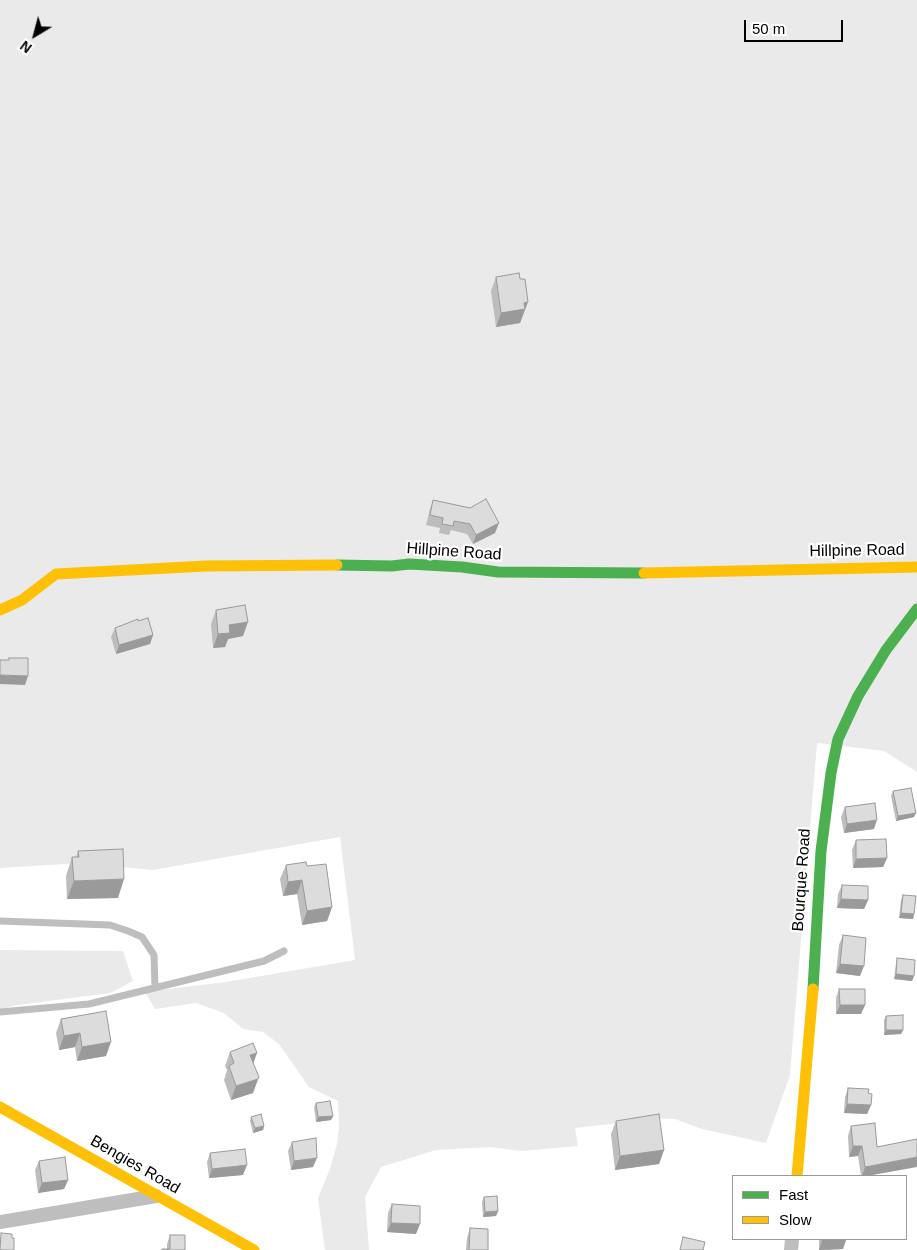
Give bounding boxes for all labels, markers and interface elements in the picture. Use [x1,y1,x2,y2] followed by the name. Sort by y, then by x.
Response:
[10,10,60,60] north arrow
[747,10,846,42] scale bar
[752,20,785,37] text: 50 m
[17,38,35,56] text: N
[406,539,502,565] street label: Hillpine Road
[809,541,905,561] street label: Hillpine Road
[789,828,815,932] street label: Bourque Road
[87,1132,183,1198] street label: Bengies Road
[732,1175,907,1240] legend
[779,1186,808,1203] text: Fast
[779,1211,812,1228] text: Slow

